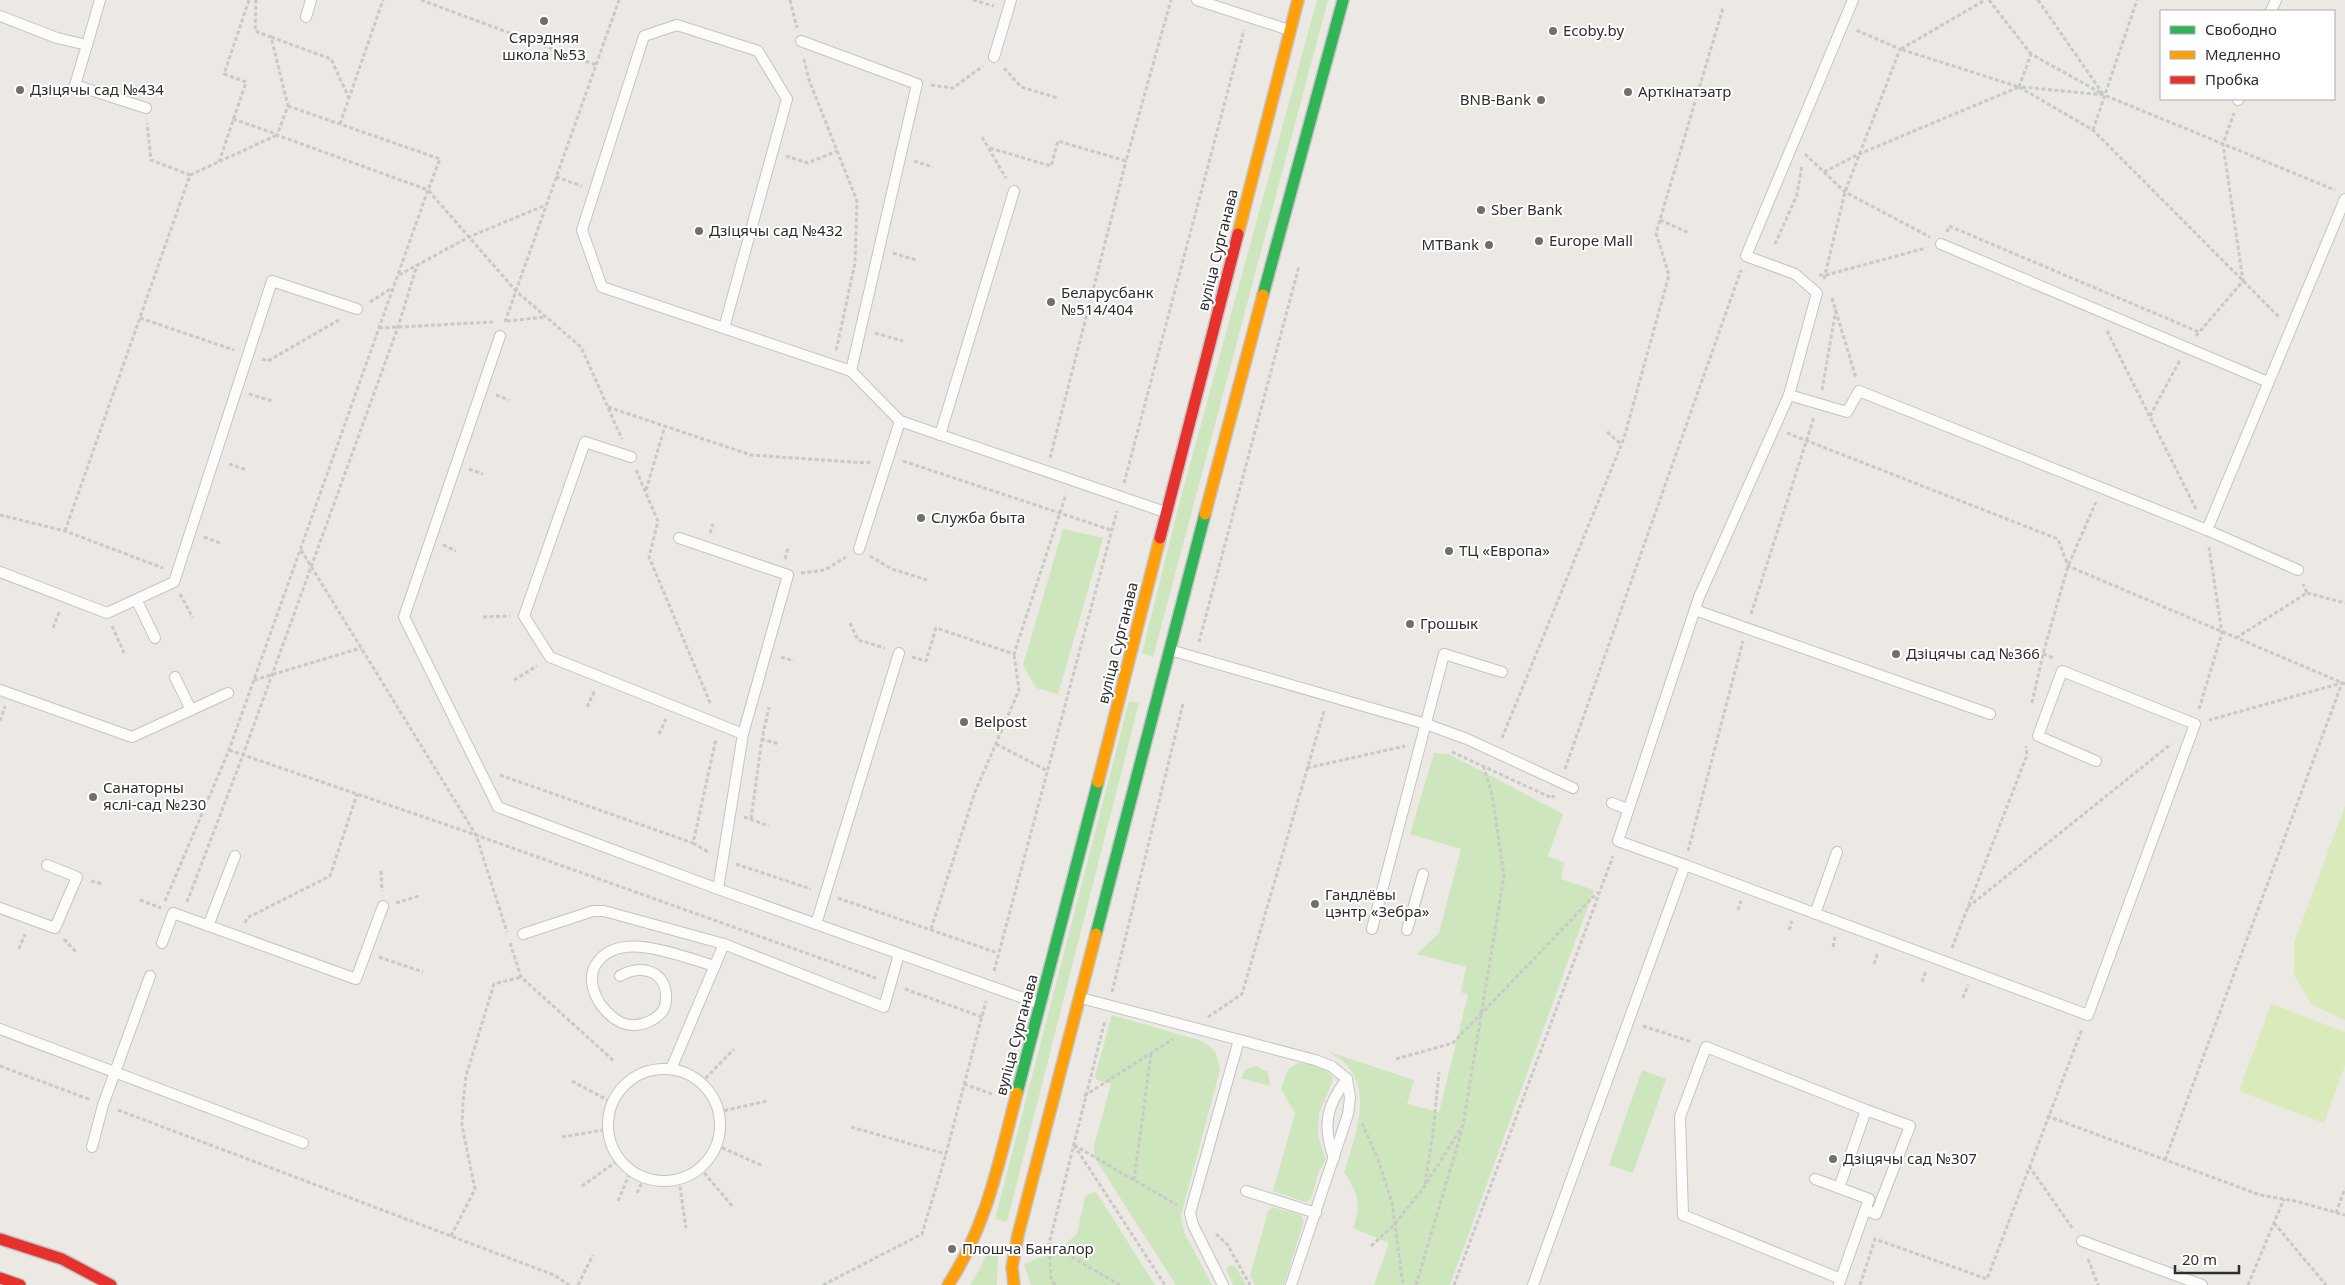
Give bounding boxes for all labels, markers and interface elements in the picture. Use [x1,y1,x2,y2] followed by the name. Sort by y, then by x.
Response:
[2160,10,2335,100] legend
[538,15,550,27] marker: Сярэдняя школа №53
[2205,19,2277,39] text: Свободно
[1563,20,1625,40] place label: Ecoby.by
[1547,25,1559,37] marker: Ecoby.by
[502,27,586,64] place label: Сярэдняя школа №53
[2205,44,2281,64] text: Медленно
[2205,69,2259,89] text: Пробка
[30,79,164,99] place label: Дзіцячы сад №434
[1638,81,1731,101] place label: Арткінатэатр
[14,84,26,96] marker: Дзіцячы сад №434
[1622,86,1634,98] marker: Арткінатэатр
[1460,89,1531,109] place label: BNB-Bank
[1535,94,1547,106] marker: BNB-Bank
[1192,187,1242,313] street label: вуліца Сурганава
[1491,199,1562,219] place label: Sber Bank
[1475,204,1487,216] marker: Sber Bank
[709,220,843,240] place label: Дзіцячы сад №432
[693,225,705,237] marker: Дзіцячы сад №432
[1549,230,1633,250] place label: Europe Mall
[1422,234,1479,254] place label: MTBank
[1533,235,1545,247] marker: Europe Mall
[1483,239,1495,251] marker: MTBank
[1061,282,1153,319] place label: Беларусбанк №514/404
[1045,296,1057,308] marker: Беларусбанк №514/404
[931,507,1025,527] place label: Служба быта
[915,512,927,524] marker: Служба быта
[1459,540,1550,560] place label: ТЦ «Европа»
[1443,545,1455,557] marker: ТЦ «Европа»
[1092,580,1142,706] street label: вуліца Сурганава
[1420,613,1478,633] place label: Грошык
[1404,618,1416,630] marker: Грошык
[1906,643,2040,663] place label: Дзіцячы сад №366
[1890,648,1902,660] marker: Дзіцячы сад №366
[974,711,1028,731] place label: Belpost
[958,716,970,728] marker: Belpost
[103,777,206,814] place label: Санаторны яслі-сад №230
[87,791,99,803] marker: Санаторны яслі-сад №230
[1325,884,1430,921] place label: Гандлёвы цэнтр «Зебра»
[1309,898,1321,910] marker: Гандлёвы цэнтр «Зебра»
[990,972,1042,1098] street label: вуліца Сурганава
[1843,1148,1977,1168] place label: Дзіцячы сад №307
[1827,1153,1839,1165] marker: Дзіцячы сад №307
[962,1238,1094,1258] place label: Плошча Бангалор
[2175,1242,2239,1274] scale bar
[946,1243,958,1255] marker: Плошча Бангалор
[2182,1249,2217,1269] text: 20 m

